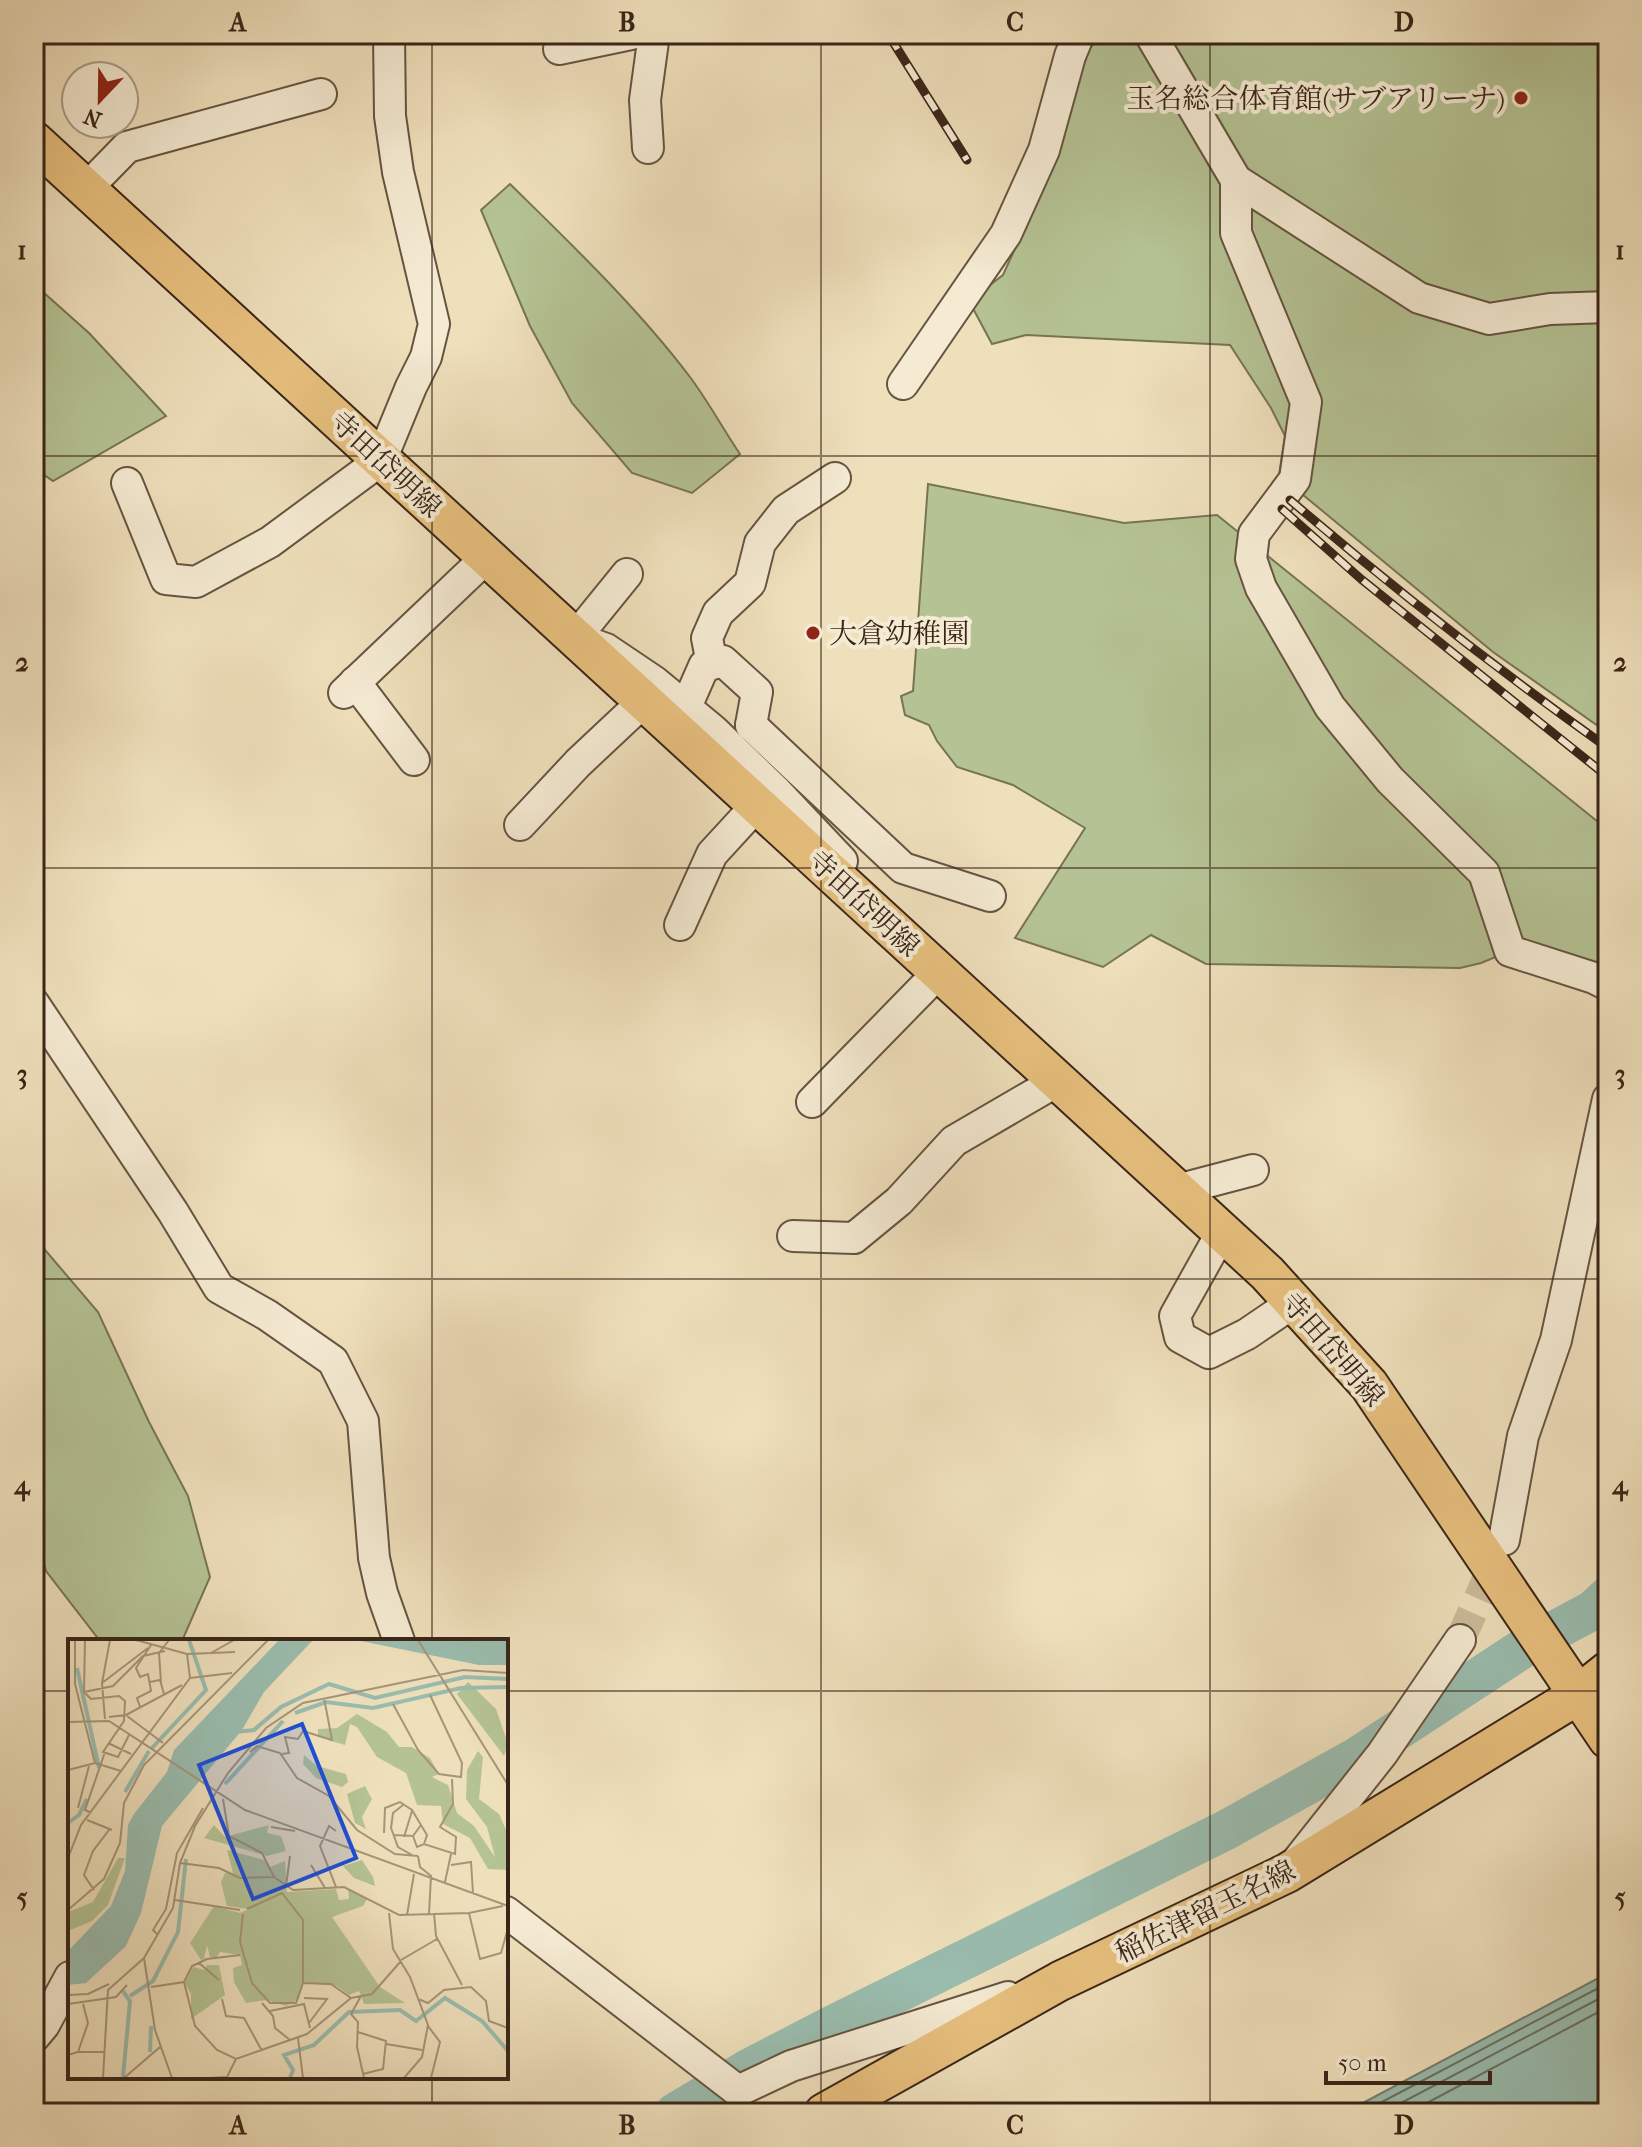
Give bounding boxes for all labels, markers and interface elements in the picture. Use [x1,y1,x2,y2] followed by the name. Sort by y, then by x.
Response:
[228,7,248,38] text: A
[619,7,636,38] text: B
[1006,7,1024,38] text: C
[1394,7,1414,38] text: D
[60,60,140,140] north arrow
[1127,82,1505,115] place label: 玉名総合体育館(サブアリーナ)
[1512,89,1530,107] marker: 玉名総合体育館(サブアリーナ)
[80,102,105,133] text: N
[17,235,27,266] text: 1
[1615,235,1625,266] text: 1
[323,405,448,524] street label: 寺田岱明線
[829,617,969,650] place label: 大倉幼稚園
[804,624,822,642] marker: 大倉幼稚園
[15,647,29,678] text: 2
[1613,647,1627,678] text: 2
[801,844,926,963] street label: 寺田岱明線
[17,1059,27,1090] text: 3
[1615,1059,1625,1090] text: 3
[1274,1286,1391,1413] street label: 寺田岱明線
[13,1470,31,1502] text: 4
[1611,1470,1629,1502] text: 4
[68,1639,508,2079] inset map
[1110,1854,1301,1969] street label: 稲佐津留玉名線
[16,1882,28,1913] text: 5
[1614,1882,1626,1913] text: 5
[1326,2035,1490,2085] scale bar
[1338,2049,1387,2077] text: 50 m
[228,2110,248,2141] text: A
[619,2110,636,2141] text: B
[1006,2110,1024,2141] text: C
[1394,2110,1414,2141] text: D

